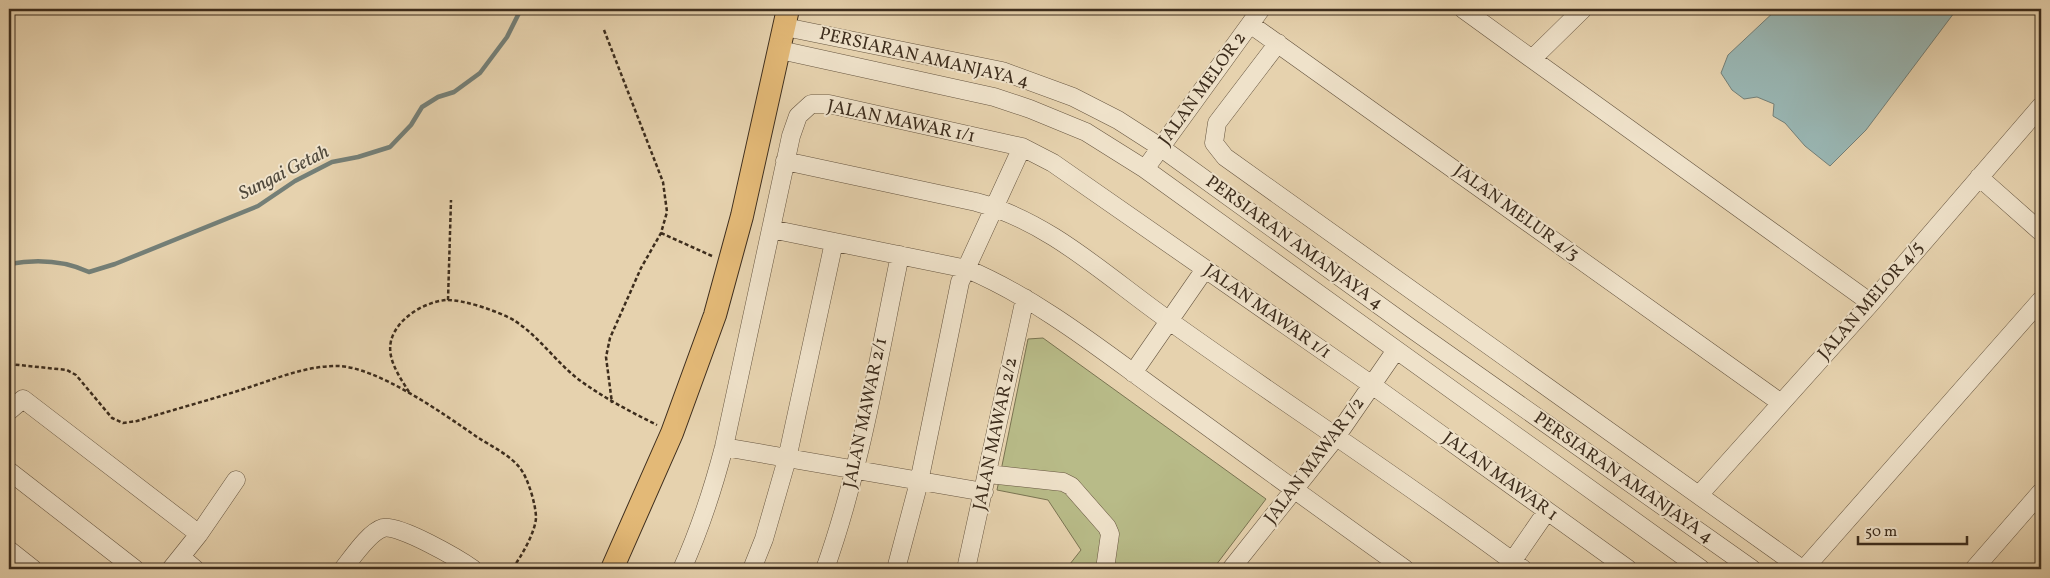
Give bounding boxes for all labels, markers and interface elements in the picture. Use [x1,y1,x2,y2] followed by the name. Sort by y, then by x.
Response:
[817,22,1031,94] street label: PERSIARAN AMANJAYA 4
[1153,27,1253,151] street label: JALAN MELOR 2
[825,94,977,150] street label: JALAN MAWAR 1/1
[234,139,334,207] water label: Sungai Getah
[1448,159,1584,267] street label: JALAN MELUR 4/3
[1200,170,1388,316] street label: PERSIARAN AMANJAYA 4
[1812,236,1930,366] street label: JALAN MELOR 4/5
[1198,259,1336,365] street label: JALAN MAWAR 1/1
[838,335,894,491] street label: JALAN MAWAR 2/1
[968,355,1024,513] street label: JALAN MAWAR 2/2
[1259,392,1371,530] street label: JALAN MAWAR 1/2
[1528,406,1718,550] street label: PERSIARAN AMANJAYA 4
[1437,426,1563,528] street label: JALAN MAWAR 1
[1858,513,1966,545] scale bar
[1865,522,1897,543] text: 50 m

